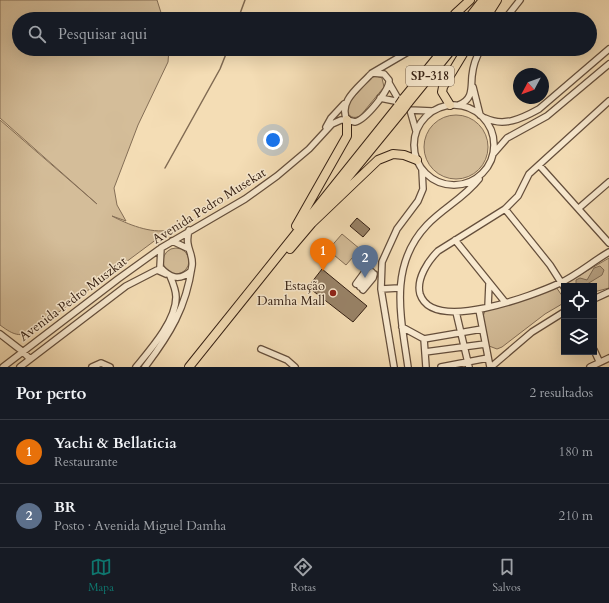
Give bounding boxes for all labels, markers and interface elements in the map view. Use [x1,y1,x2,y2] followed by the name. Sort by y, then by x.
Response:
[12,12,597,56] search box
[26,23,48,45] icon: search
[58,24,147,44] text: Pesquisar aqui
[406,66,454,86] road number: SP-318
[513,68,549,104] north arrow
[263,130,283,150] your location
[149,164,269,248] street label: Avenida Pedro Musekat
[310,238,336,271] pin: 1
[352,245,378,278] pin: 2
[15,252,131,346] street label: Avenida Pedro Muszkat
[257,277,326,310] place label: Estação Damha Mall
[561,283,597,355] map controls
[561,283,597,319] button: locate
[328,288,338,298] marker: Estação Damha Mall
[561,319,597,355] button: layers
[16,382,86,405] text: Por perto
[529,384,593,402] text: 2 resultados
[54,433,177,453] text: Yachi & Bellaticia
[26,443,32,461] text: 1
[559,443,593,461] text: 180 m
[54,453,118,471] text: Restaurante
[54,497,76,517] text: BR
[26,507,32,525] text: 2
[559,507,593,525] text: 210 m
[54,517,226,535] text: Posto · Avenida Miguel Damha
[88,556,114,595] tab: Mapa
[290,556,316,595] tab: Rotas
[492,556,521,595] tab: Salvos

